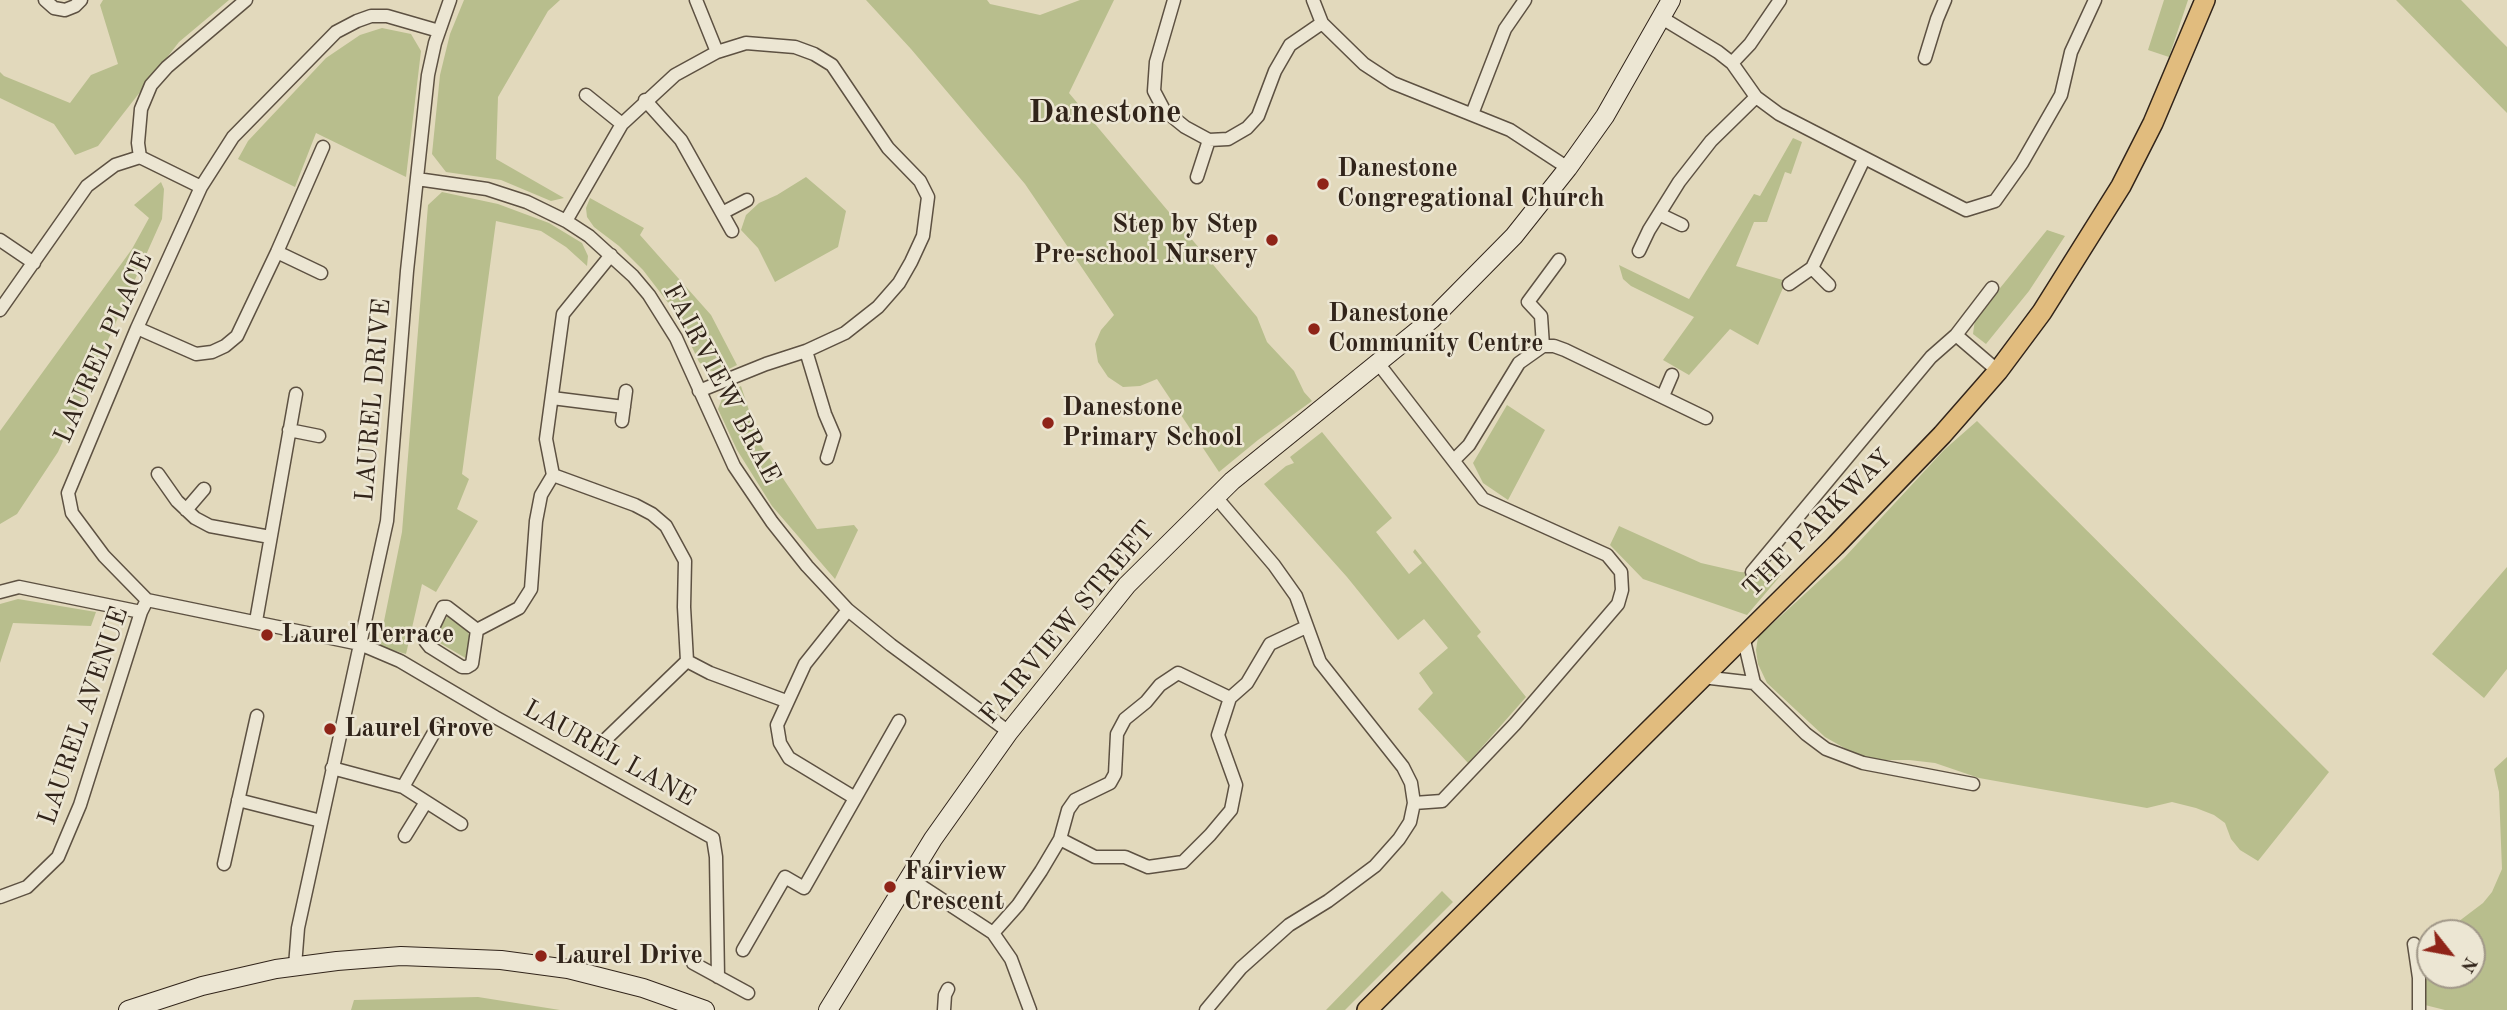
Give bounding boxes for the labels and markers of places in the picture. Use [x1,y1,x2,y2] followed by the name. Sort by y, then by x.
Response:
[1337,153,1605,214] place label: Danestone Congregational Church
[1315,176,1331,192] marker: Danestone Congregational Church
[1033,209,1258,270] place label: Step by Step Pre-school Nursery
[1264,232,1280,248] marker: Step by Step Pre-school Nursery
[1328,298,1544,360] place label: Danestone Community Centre
[1306,321,1322,337] marker: Danestone Community Centre
[1062,392,1242,453] place label: Danestone Primary School
[1040,415,1056,431] marker: Danestone Primary School
[281,619,454,651] place label: Laurel Terrace
[259,627,275,643] marker: Laurel Terrace
[344,713,494,745] place label: Laurel Grove
[322,721,338,737] marker: Laurel Grove
[904,856,1007,917] place label: Fairview Crescent
[882,879,898,895] marker: Fairview Crescent
[555,940,703,972] place label: Laurel Drive
[533,948,549,964] marker: Laurel Drive

